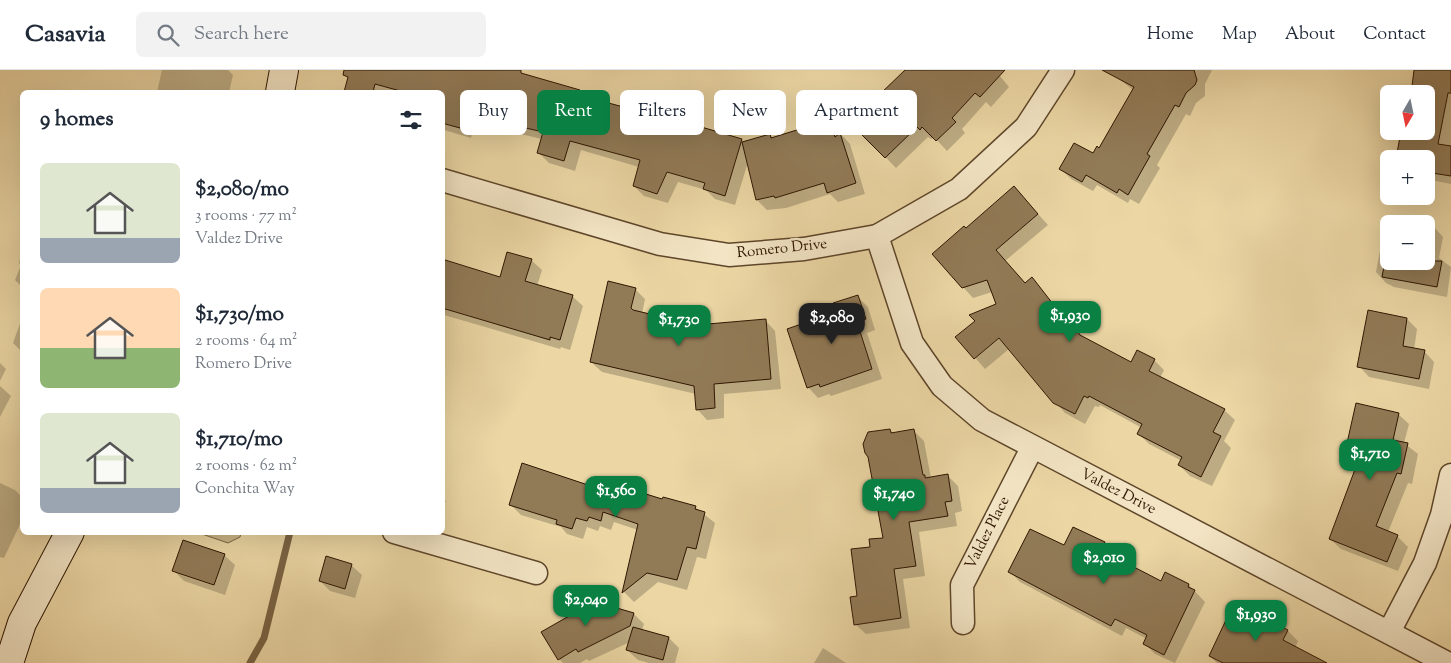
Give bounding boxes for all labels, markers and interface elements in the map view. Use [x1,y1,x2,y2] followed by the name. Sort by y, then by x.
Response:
[136,12,486,57] search box
[25,18,106,52] text: Casavia
[154,21,182,49] icon: search
[194,21,289,48] text: Search here
[1147,22,1194,48] text: Home
[1222,22,1257,48] text: Map
[1285,22,1335,48] text: About
[1363,22,1426,48] text: Contact
[1380,85,1435,140] north arrow
[1380,85,1435,270] map controls
[460,90,527,135] chip: Buy
[537,90,610,135] chip: Rent
[620,90,704,135] chip: Filters
[714,90,786,135] chip: New
[796,90,917,135] chip: Apartment
[40,105,113,135] text: 9 homes
[397,106,425,134] icon: filters
[1380,150,1435,205] button: +
[195,175,289,205] text: $2,080/mo
[80,183,140,243] icon: home
[195,205,297,228] text: 3 rooms · 77 m²
[1380,215,1435,270] button: −
[195,228,283,251] text: Valdez Drive
[736,234,828,264] street label: Romero Drive
[195,300,284,330] text: $1,730/mo
[1029,300,1111,343] pin: $1,930
[791,302,873,345] pin: $2,080
[638,304,720,347] pin: $1,730
[1050,305,1090,328] text: $1,930
[810,307,854,330] text: $2,080
[80,308,140,368] icon: home
[659,309,699,332] text: $1,730
[195,330,298,353] text: 2 rooms · 64 m²
[195,353,292,376] text: Romero Drive
[195,425,283,455] text: $1,710/mo
[80,433,140,493] icon: home
[1329,438,1411,481] pin: $1,710
[1350,443,1390,466] text: $1,710
[195,455,297,478] text: 2 rooms · 62 m²
[1076,464,1160,520] street label: Valdez Drive
[575,476,657,518] pin: $1,560
[195,478,295,501] text: Conchita Way
[853,478,935,521] pin: $1,740
[596,480,636,503] text: $1,560
[873,483,915,506] text: $1,740
[961,493,1015,573] street label: Valdez Place
[1063,542,1145,585] pin: $2,010
[1083,547,1125,570] text: $2,010
[545,584,627,627] pin: $2,040
[564,589,608,612] text: $2,040
[1215,600,1297,642] pin: $1,930
[1236,604,1276,627] text: $1,930

